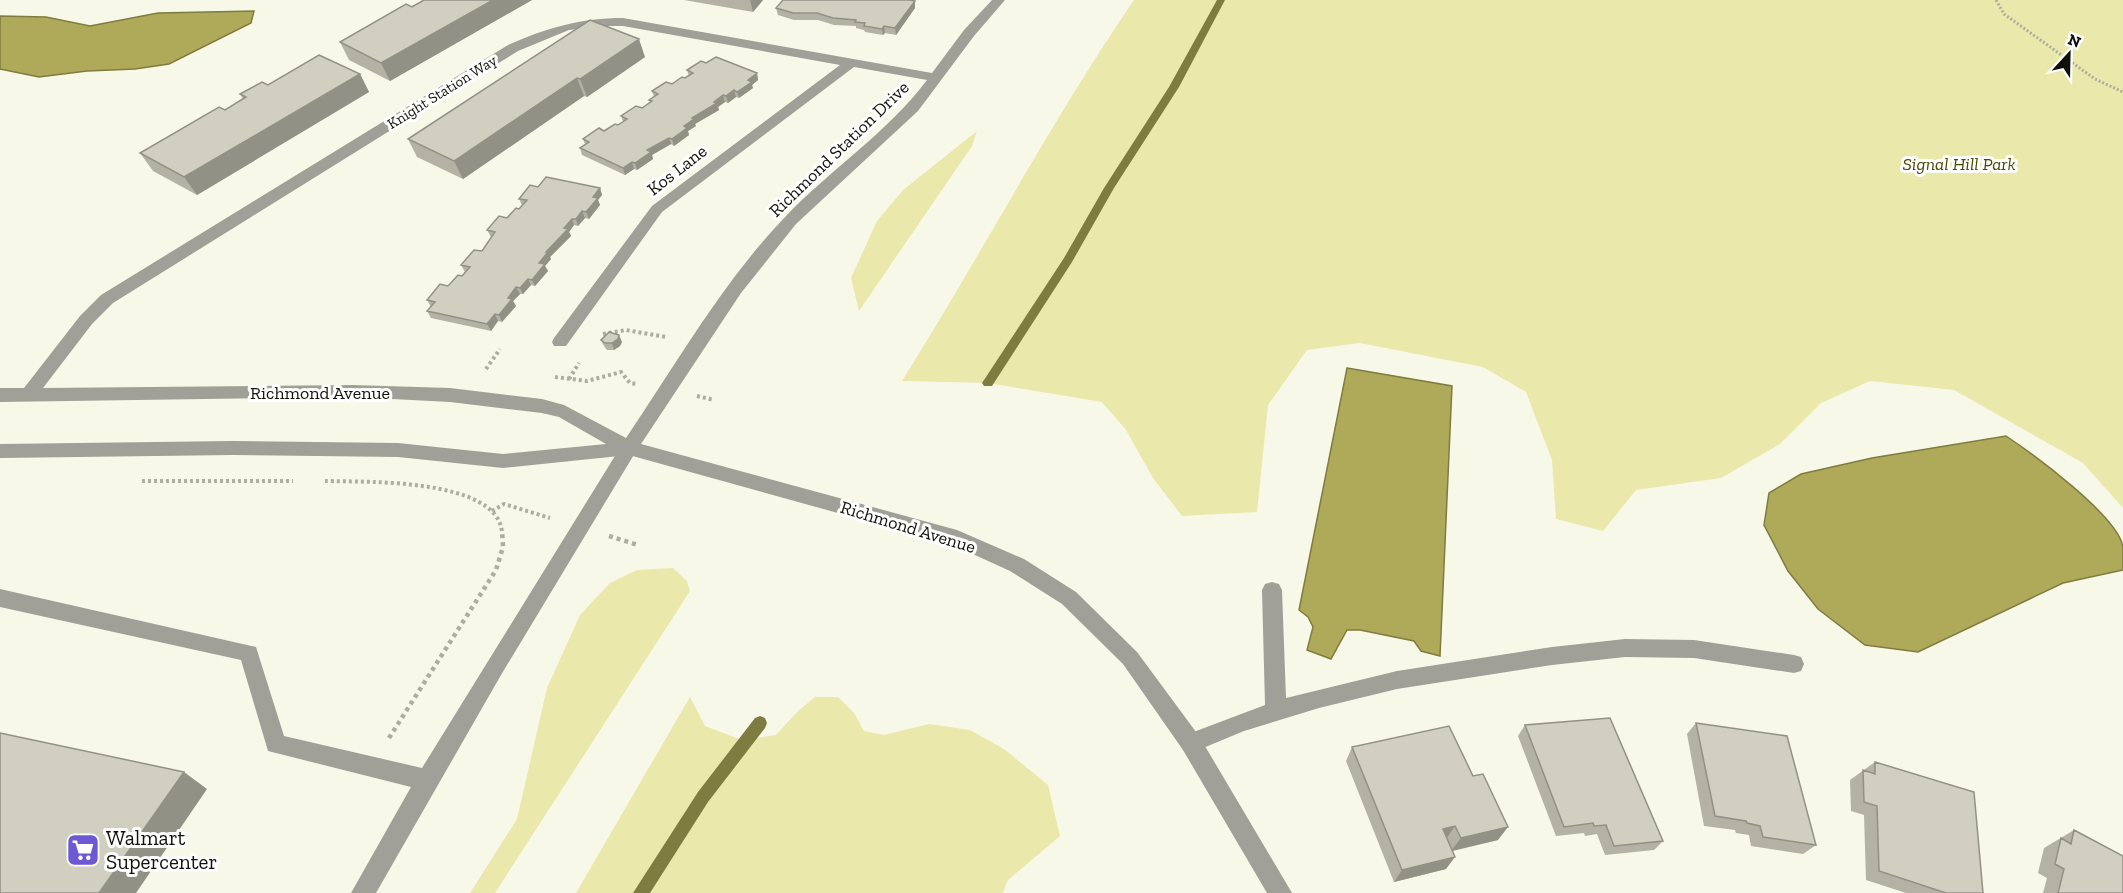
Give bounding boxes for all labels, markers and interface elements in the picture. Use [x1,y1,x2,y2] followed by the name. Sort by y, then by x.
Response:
[2039,24,2099,84] north arrow
[2065,29,2084,52] text: N
[384,51,500,133] street label: Knight Station Way
[764,76,914,222] street label: Richmond Station Drive
[643,140,711,200] street label: Kos Lane
[1902,153,2016,175] park label: Signal Hill Park
[250,382,390,404] street label: Richmond Avenue
[838,496,978,558] street label: Richmond Avenue
[106,825,217,874] place label: Walmart Supercenter
[65,832,101,868] supermarket icon: Walmart Supercenter

